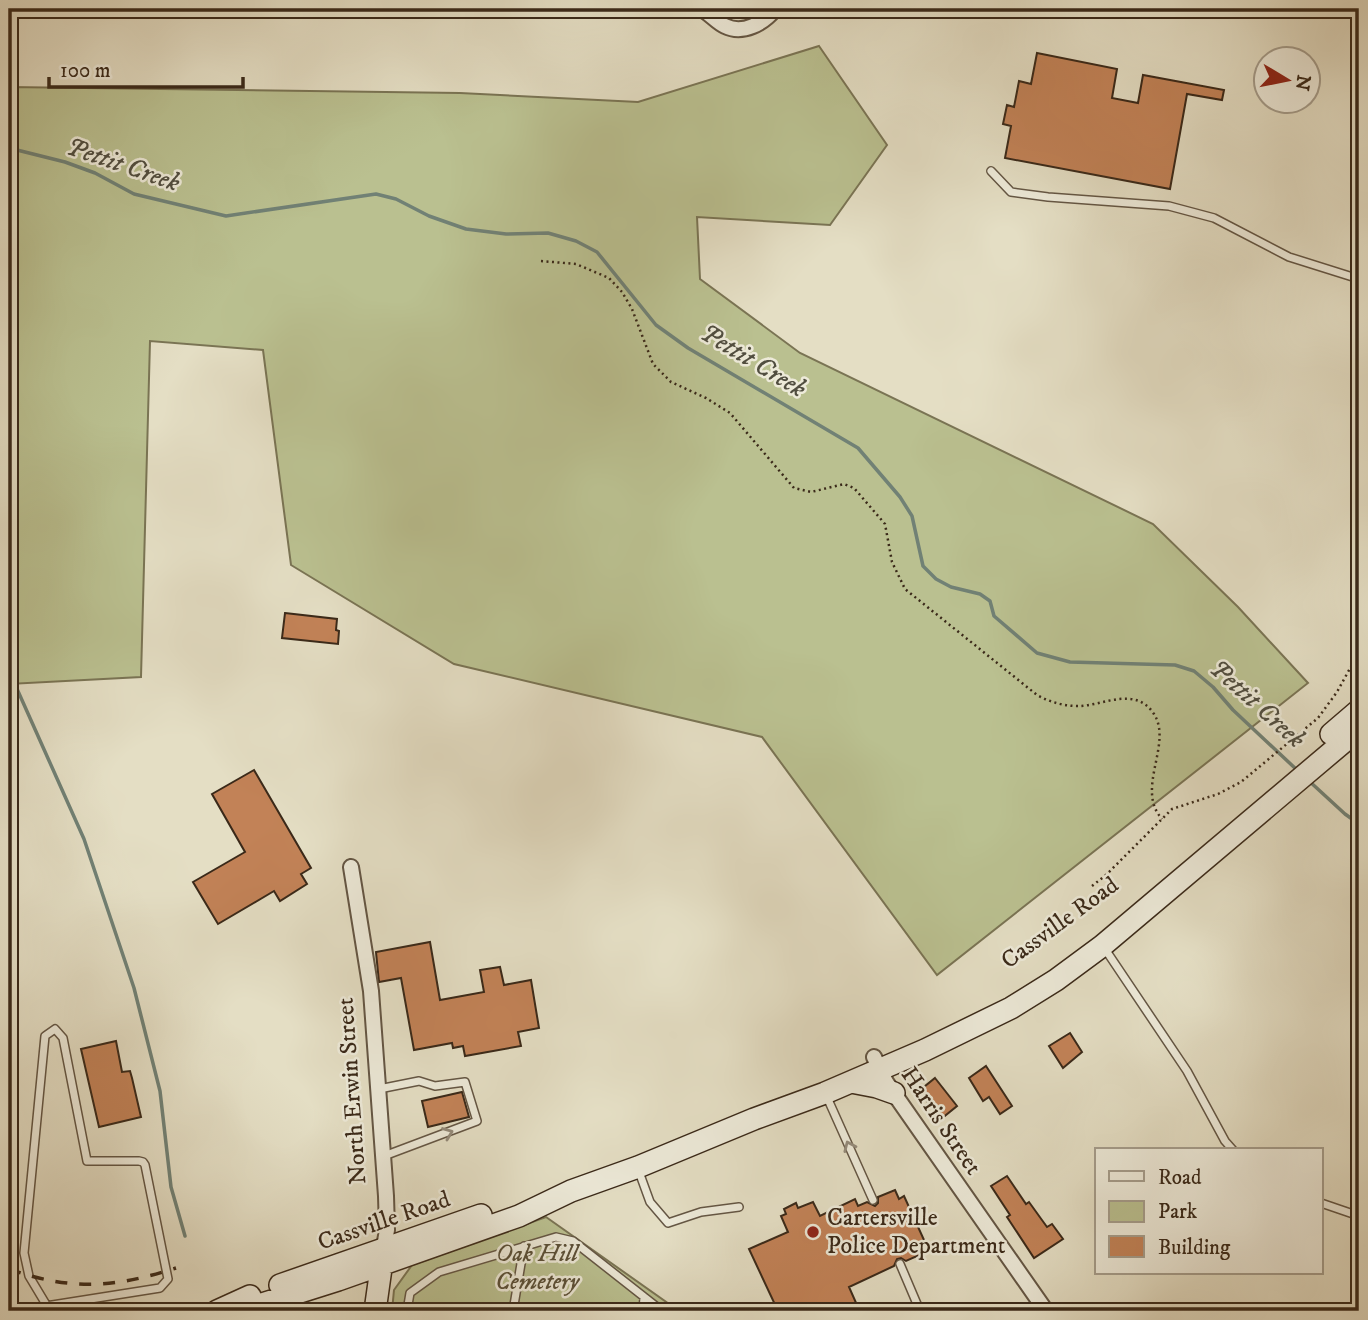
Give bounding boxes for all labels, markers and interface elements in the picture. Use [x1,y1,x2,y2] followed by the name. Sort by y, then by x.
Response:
[49,46,243,90] scale bar
[1252,46,1322,116] north arrow
[60,58,111,84] text: 100 m
[1290,73,1315,93] text: N
[62,130,184,200] water label: Pettit Creek
[694,317,812,406] water label: Pettit Creek
[1202,652,1312,756] water label: Pettit Creek
[995,870,1125,976] street label: Cassville Road
[330,996,373,1185] street label: North Erwin Street
[894,1061,988,1181] street label: Harris Street
[441,1127,453,1141] one-way arrow
[843,1141,857,1153] one-way arrow
[1095,1148,1322,1274] legend
[1158,1165,1202,1191] text: Road
[314,1184,454,1258] street label: Cassville Road
[1158,1199,1198,1225] text: Park
[827,1203,1006,1261] place label: Cartersville Police Department
[805,1224,821,1240] marker: Cartersville Police Department
[1158,1235,1231,1261] text: Building
[495,1239,581,1297] park label: Oak Hill Cemetery

